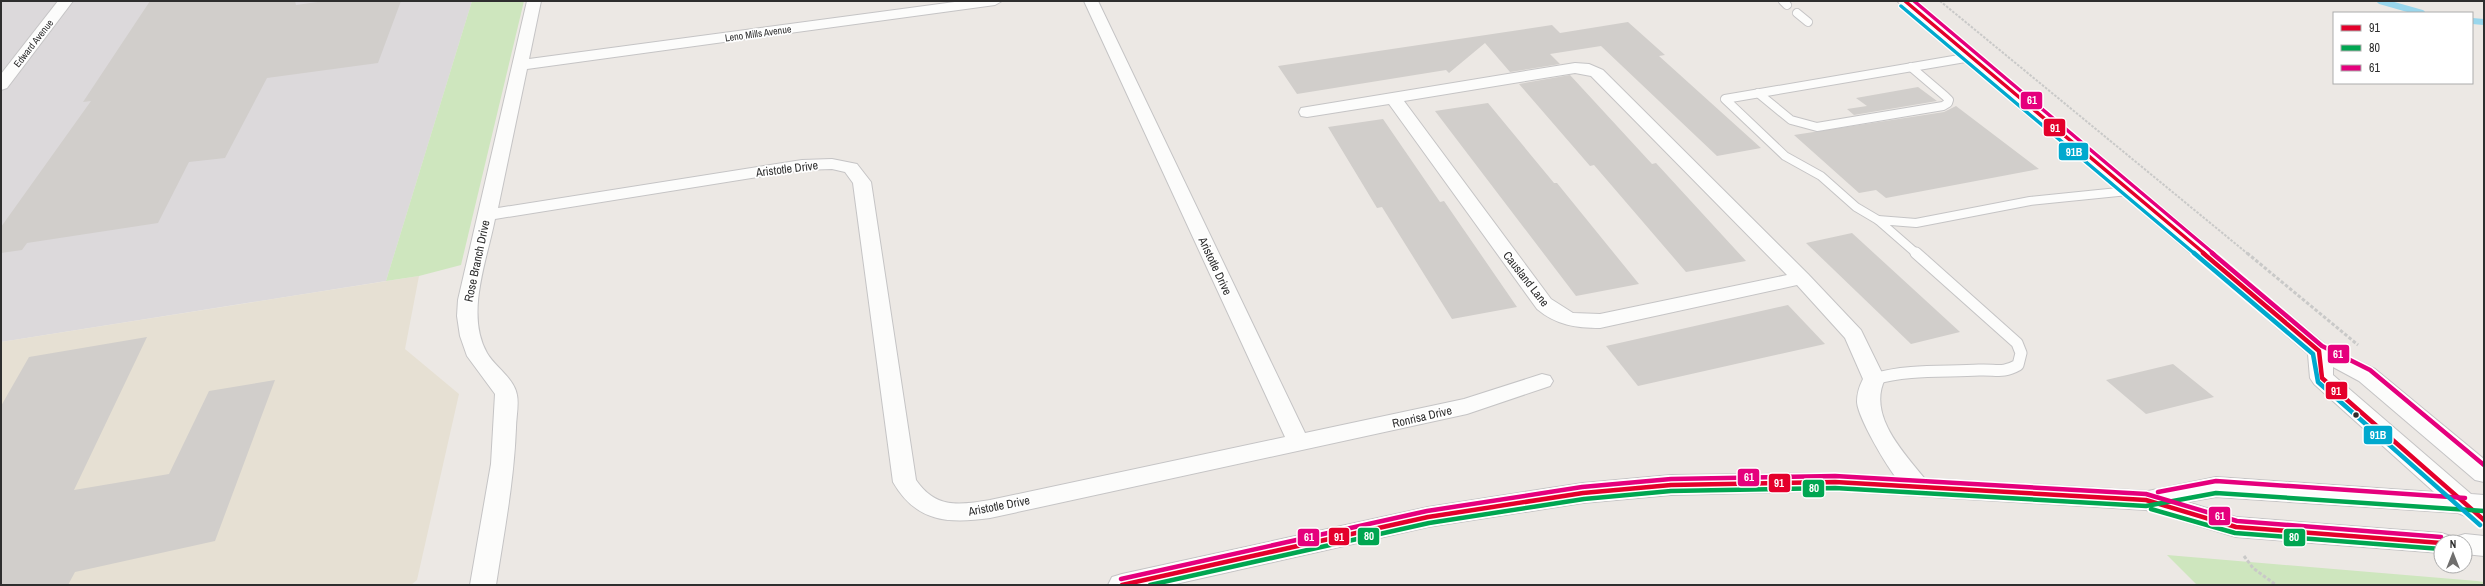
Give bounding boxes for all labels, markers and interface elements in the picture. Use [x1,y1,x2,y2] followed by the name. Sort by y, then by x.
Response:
[2333,12,2473,84] legend
[11,16,56,70] street label: Edward Avenue
[2369,20,2380,36] text: 91
[724,22,793,45] street label: Leno Mills Avenue
[2369,40,2380,56] text: 80
[2369,60,2380,76] text: 61
[2020,91,2043,110] line badge: 61
[2027,93,2037,107] text: 61
[2043,118,2066,137] line badge: 91
[2050,121,2060,135] text: 91
[2058,142,2089,161] line badge: 91B
[2066,145,2083,159] text: 91B
[754,157,819,181] street label: Aristotle Drive
[461,219,493,303] street label: Rose Branch Drive
[1194,233,1235,298] street label: Aristotle Drive
[1499,248,1553,310] street label: Causland Lane
[2327,344,2350,364] line badge: 61
[2333,347,2343,361] text: 61
[2325,381,2348,400] line badge: 91
[2331,384,2341,398] text: 91
[1391,402,1453,432] street label: Ronrisa Drive
[2351,410,2361,420] unlabelled marker
[2363,425,2393,445] line badge: 91B
[2370,428,2387,442] text: 91B
[1737,468,1760,487] line badge: 61
[1744,470,1754,484] text: 61
[1768,473,1791,493] line badge: 91
[1774,476,1784,490] text: 91
[1802,479,1825,498] line badge: 80
[1809,481,1819,495] text: 80
[966,492,1031,520] street label: Aristotle Drive
[2208,506,2231,526] line badge: 61
[2215,509,2225,523] text: 61
[1328,527,1350,546] line badge: 91
[1357,527,1380,546] line badge: 80
[1297,528,1320,547] line badge: 61
[2283,528,2306,547] line badge: 80
[1364,529,1374,543] text: 80
[1304,530,1314,544] text: 61
[1334,530,1344,544] text: 91
[2289,530,2299,544] text: 80
[2433,534,2473,574] north arrow
[2450,537,2456,551] text: N

